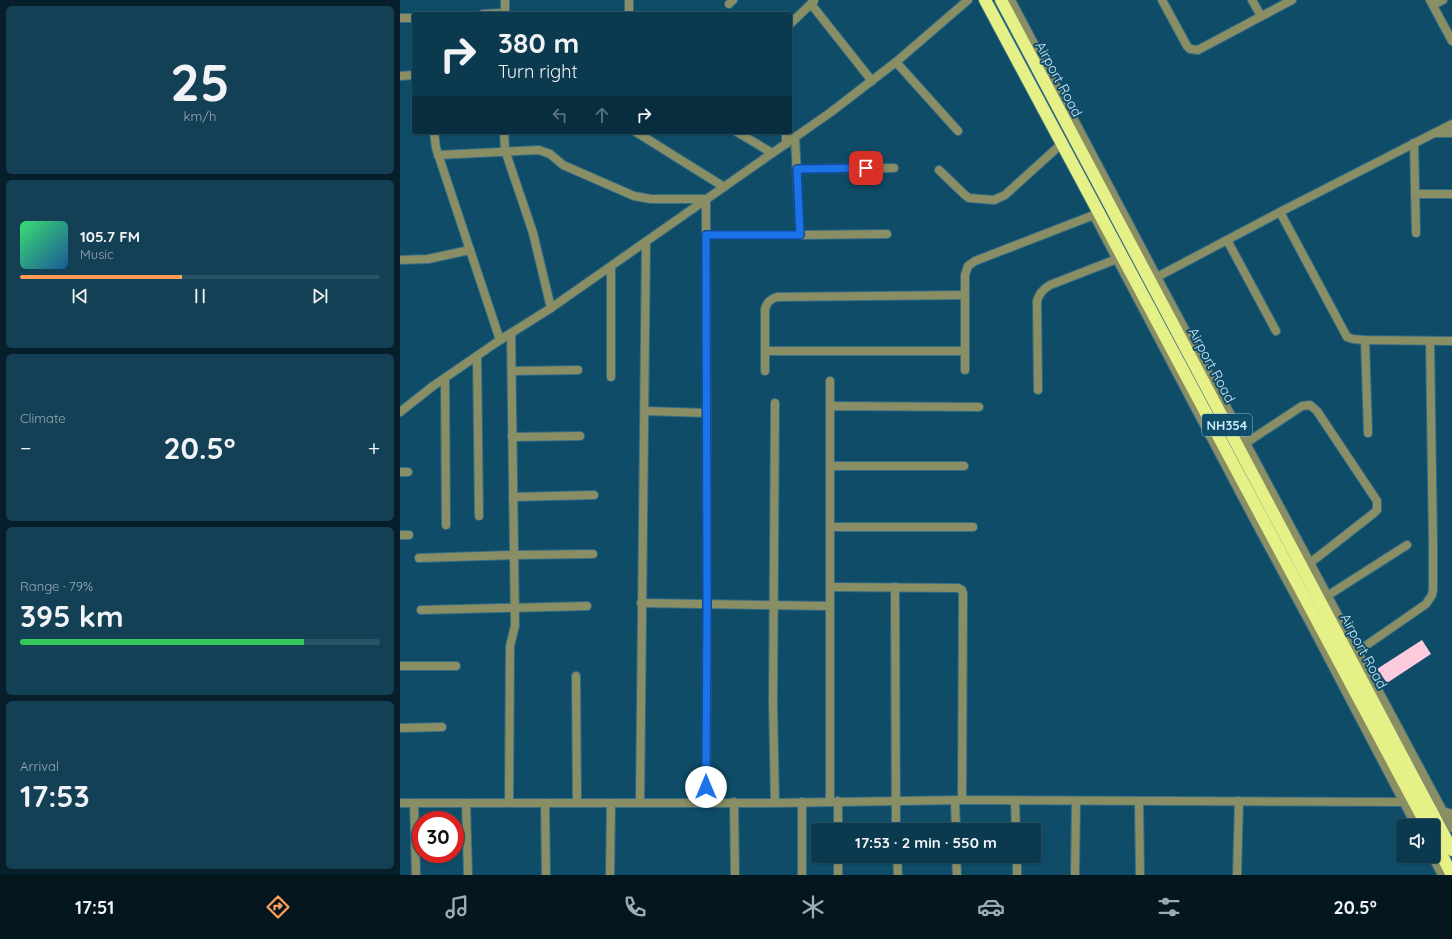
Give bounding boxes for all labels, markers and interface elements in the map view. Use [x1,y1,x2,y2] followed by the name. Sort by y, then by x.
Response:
[498,25,579,60] text: 380 m
[432,28,484,80] icon: right
[1032,38,1086,120] street label: Airport Road
[170,49,230,114] text: 25
[498,60,578,83] text: Turn right
[549,104,571,126] icon: left
[591,104,613,126] icon: ahead
[633,104,655,126] icon: right
[184,108,216,124] text: km/h
[849,151,883,185] pin
[855,157,877,179] icon: arrive
[80,227,140,246] text: 105.7 FM
[80,246,114,262] text: Music
[69,285,91,307] icon: previous
[189,285,211,307] icon: pause
[309,285,331,307] icon: next
[1185,324,1239,406] street label: Airport Road
[20,410,66,426] text: Climate
[1202,414,1252,436] road number: NH354
[164,429,236,467] text: 20.5°
[20,434,31,462] text: −
[368,434,380,462] text: +
[20,578,93,594] text: Range · 79%
[20,597,124,635] text: 395 km
[1337,610,1391,692] street label: Airport Road
[20,758,59,774] text: Arrival
[685,766,727,808] position arrow
[20,777,90,815] text: 17:53
[412,811,464,863] speed limit sign: 30
[1396,819,1440,863] map controls
[1396,819,1440,863] button: sound
[855,833,997,852] text: 17:53 · 2 min · 550 m
[264,893,292,921] icon: directions
[443,893,471,921] icon: music
[621,893,649,921] icon: phone
[799,893,827,921] icon: climate
[977,893,1005,921] icon: car
[1155,893,1183,921] icon: filters
[75,896,114,919] text: 17:51
[1334,896,1377,919] text: 20.5°

